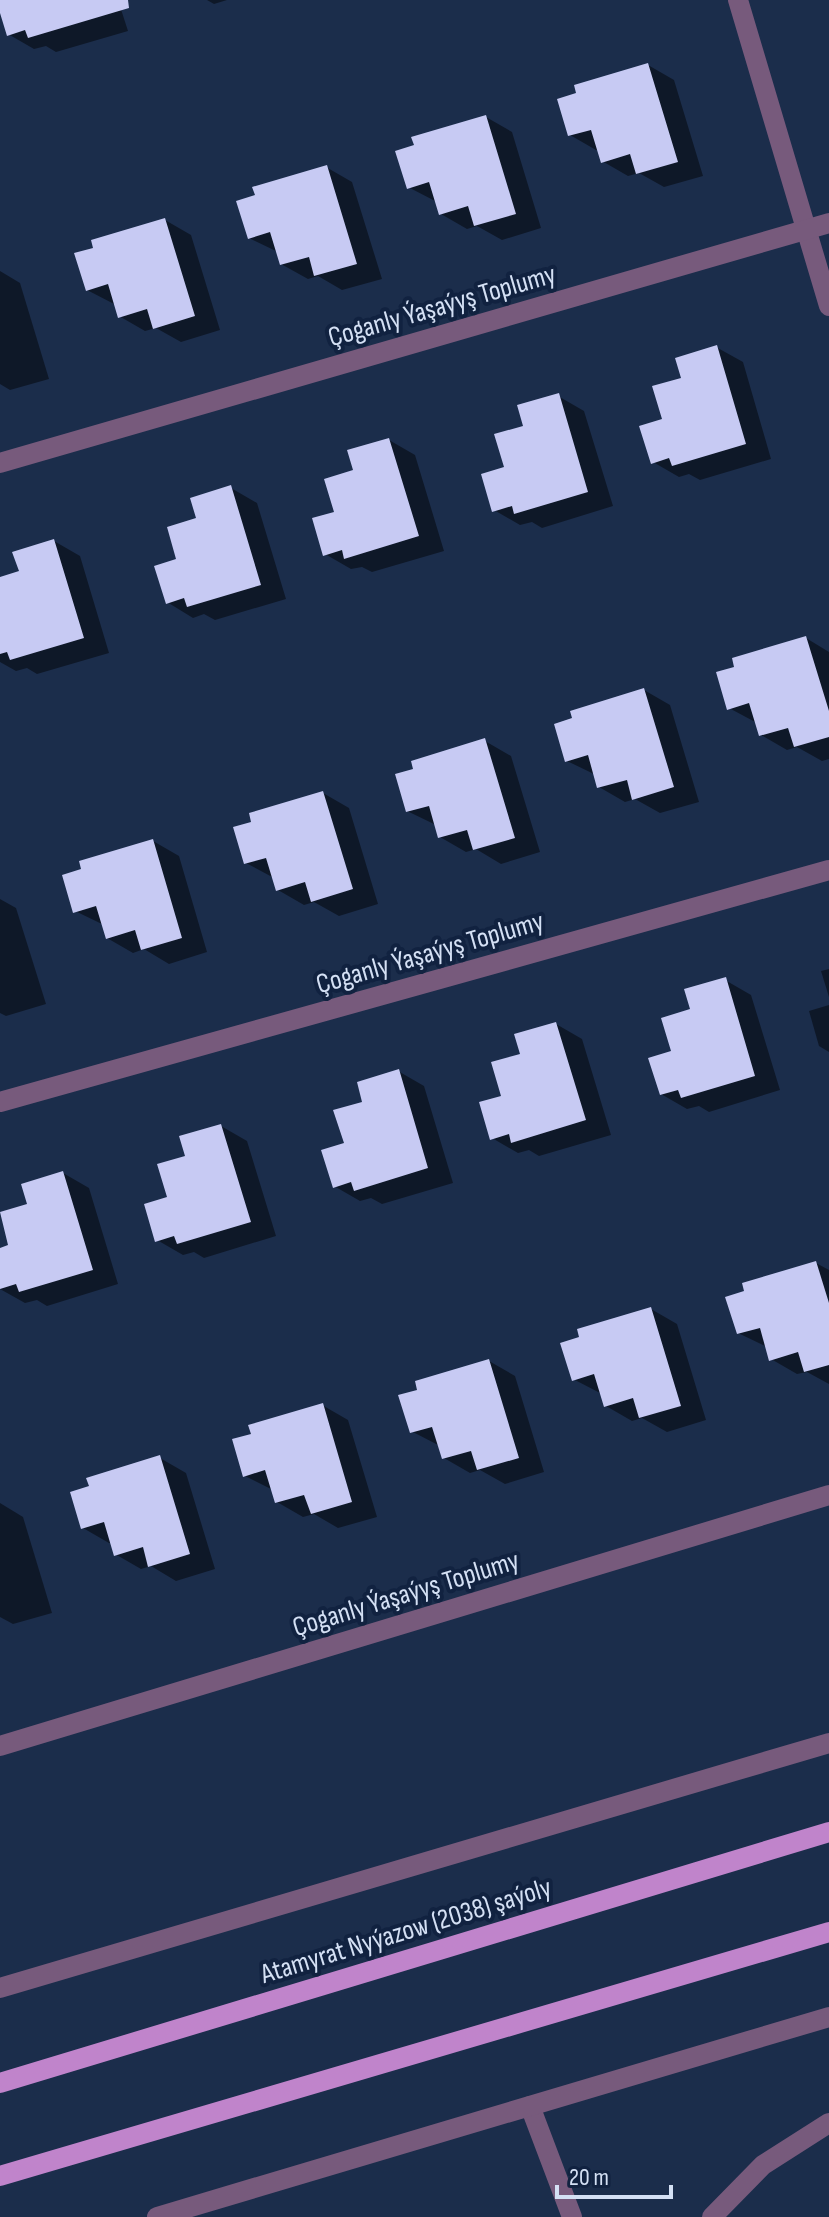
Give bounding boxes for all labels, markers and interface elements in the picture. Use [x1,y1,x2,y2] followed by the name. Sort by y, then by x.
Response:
[324,258,560,354] street label: Çoganly Ýaşaýyş Toplumy
[312,905,548,1001] street label: Çoganly Ýaşaýyş Toplumy
[289,1544,523,1644] street label: Çoganly Ýaşaýyş Toplumy
[256,1871,556,1991] street label: Atamyrat Nyýazow (2038) şaýoly
[557,2149,671,2199] scale bar
[569,2163,609,2192] text: 20 m

